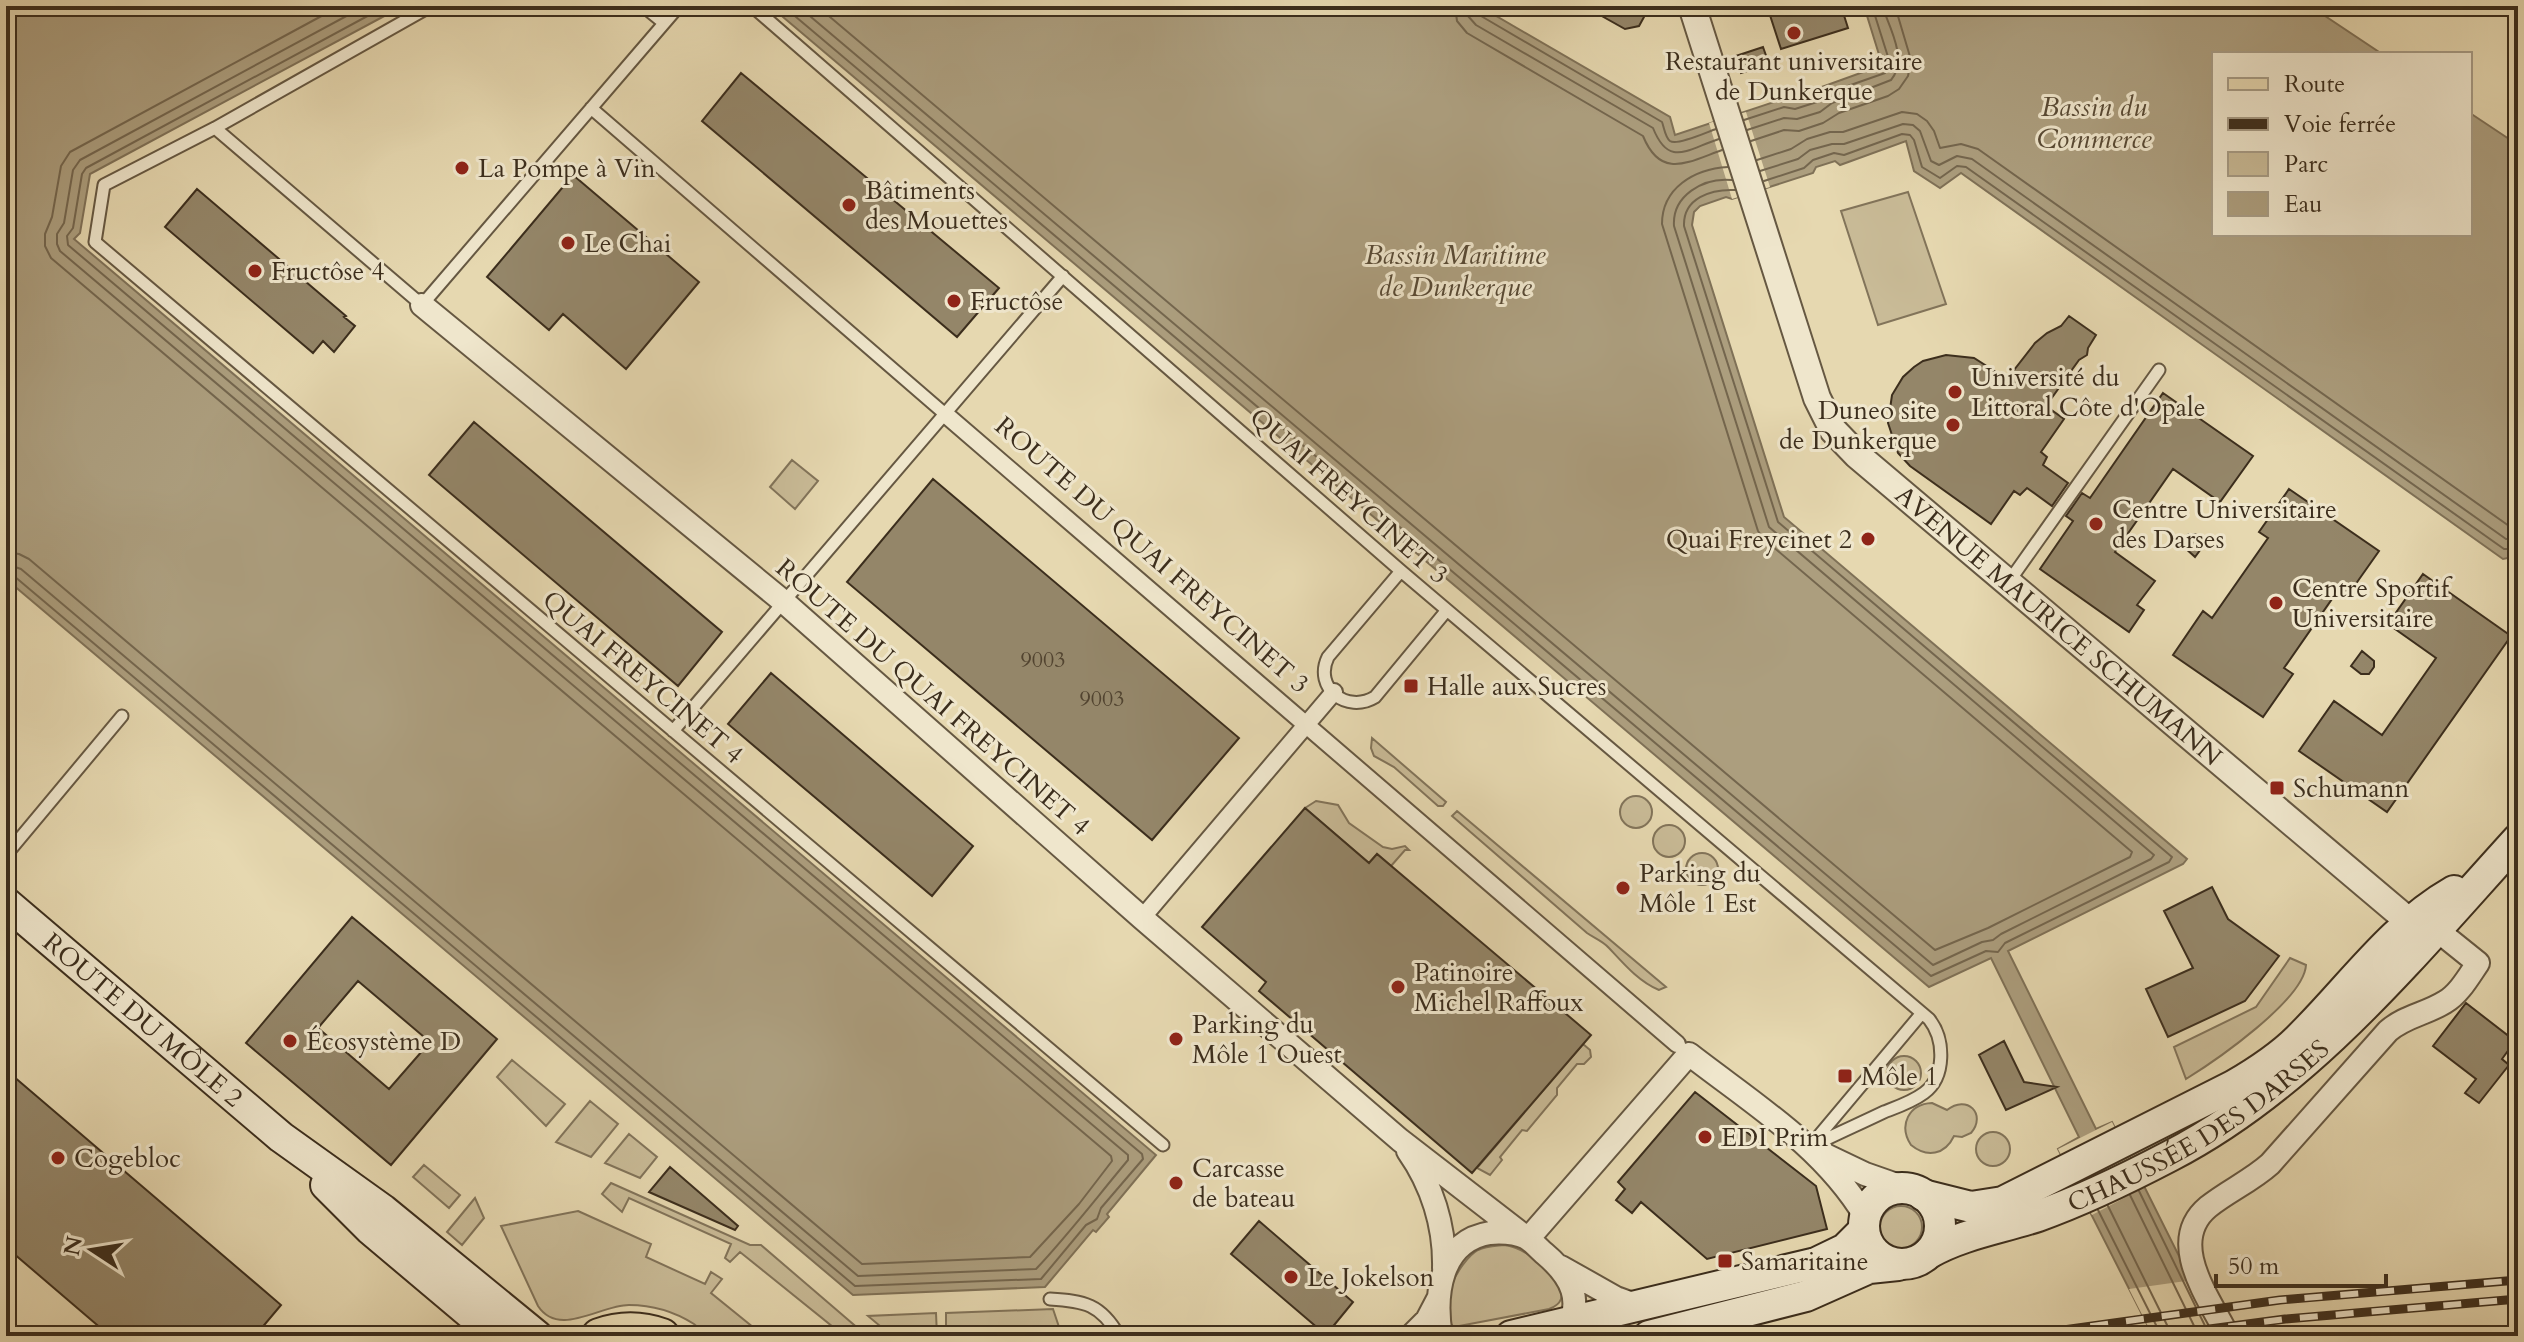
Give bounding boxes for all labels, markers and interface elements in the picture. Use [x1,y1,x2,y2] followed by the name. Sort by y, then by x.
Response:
[1785,24,1803,42] marker: Restaurant universitaire de Dunkerque
[1665,44,1923,109] place label: Restaurant universitaire de Dunkerque
[2212,52,2472,236] legend
[2284,68,2345,101] text: Route
[2036,88,2152,158] water label: Bassin du Commerce
[2284,108,2396,141] text: Voie ferrée
[2284,148,2328,181] text: Parc
[478,151,656,186] place label: La Pompe à Vin
[453,159,471,177] marker: La Pompe à Vin
[865,173,1008,238] place label: Bâtiments des Mouettes
[2284,188,2322,221] text: Eau
[840,196,858,214] marker: Bâtiments des Mouettes
[584,226,671,261] place label: Le Chai
[559,234,577,252] marker: Le Chai
[1364,236,1546,306] water label: Bassin Maritime de Dunkerque
[271,254,385,289] place label: Fructôse 4
[246,262,264,280] marker: Fructôse 4
[970,284,1063,319] place label: Fructôse
[945,292,963,310] marker: Fructôse
[1971,360,2205,425] place label: Université du Littoral Côte d'Opale
[1946,383,1964,401] marker: Université du Littoral Côte d'Opale
[1779,393,1937,458] place label: Duneo site de Dunkerque
[1242,400,1456,592] street label: QUAI FREYCINET 3
[987,409,1317,701] street label: ROUTE DU QUAI FREYCINET 3
[1944,416,1962,434] marker: Duneo site de Dunkerque
[1888,477,2229,774] street label: AVENUE MAURICE SCHUMANN
[2112,492,2337,557] place label: Centre Universitaire des Darses
[2087,515,2105,533] marker: Centre Universitaire des Darses
[1666,522,1852,557] place label: Quai Freycinet 2
[1859,530,1877,548] marker: Quai Freycinet 2
[768,551,1098,843] street label: ROUTE DU QUAI FREYCINET 4
[2292,571,2453,636] place label: Centre Sportif Universitaire
[535,582,751,772] street label: QUAI FREYCINET 4
[2267,594,2285,612] marker: Centre Sportif Universitaire
[1020,645,1066,675] house number: 9003
[1427,669,1607,704] place label: Halle aux Sucres
[1402,677,1420,695] marker: Halle aux Sucres
[1079,684,1125,714] house number: 9003
[2293,771,2409,806] place label: Schumann
[2268,779,2286,797] marker: Schumann
[1639,856,1761,921] place label: Parking du Môle 1 Est
[1614,879,1632,897] marker: Parking du Môle 1 Est
[36,925,250,1115] street label: ROUTE DU MÔLE 2
[1414,955,1584,1020] place label: Patinoire Michel Raffoux
[1389,978,1407,996] marker: Patinoire Michel Raffoux
[1192,1007,1342,1072] place label: Parking du Môle 1 Ouest
[306,1024,461,1059] place label: Écosystème D
[1167,1030,1185,1048] marker: Parking du Môle 1 Ouest
[2062,1031,2336,1220] street label: CHAUSSÉE DES DARSES
[281,1032,299,1050] marker: Écosystème D
[1861,1059,1938,1094] place label: Môle 1
[1836,1067,1854,1085] marker: Môle 1
[1721,1120,1828,1155] place label: EDI Prim
[1696,1128,1714,1146] marker: EDI Prim
[74,1141,181,1176] place label: Cogebloc
[49,1149,67,1167] marker: Cogebloc
[1192,1151,1295,1216] place label: Carcasse de bateau
[1167,1174,1185,1192] marker: Carcasse de bateau
[52,1210,132,1290] north arrow
[57,1234,90,1259] text: N
[2216,1238,2386,1288] scale bar
[1741,1244,1869,1279] place label: Samaritaine
[2228,1250,2280,1283] text: 50 m
[1716,1252,1734,1270] marker: Samaritaine
[1307,1260,1434,1295] place label: Le Jokelson
[1282,1268,1300,1286] marker: Le Jokelson

